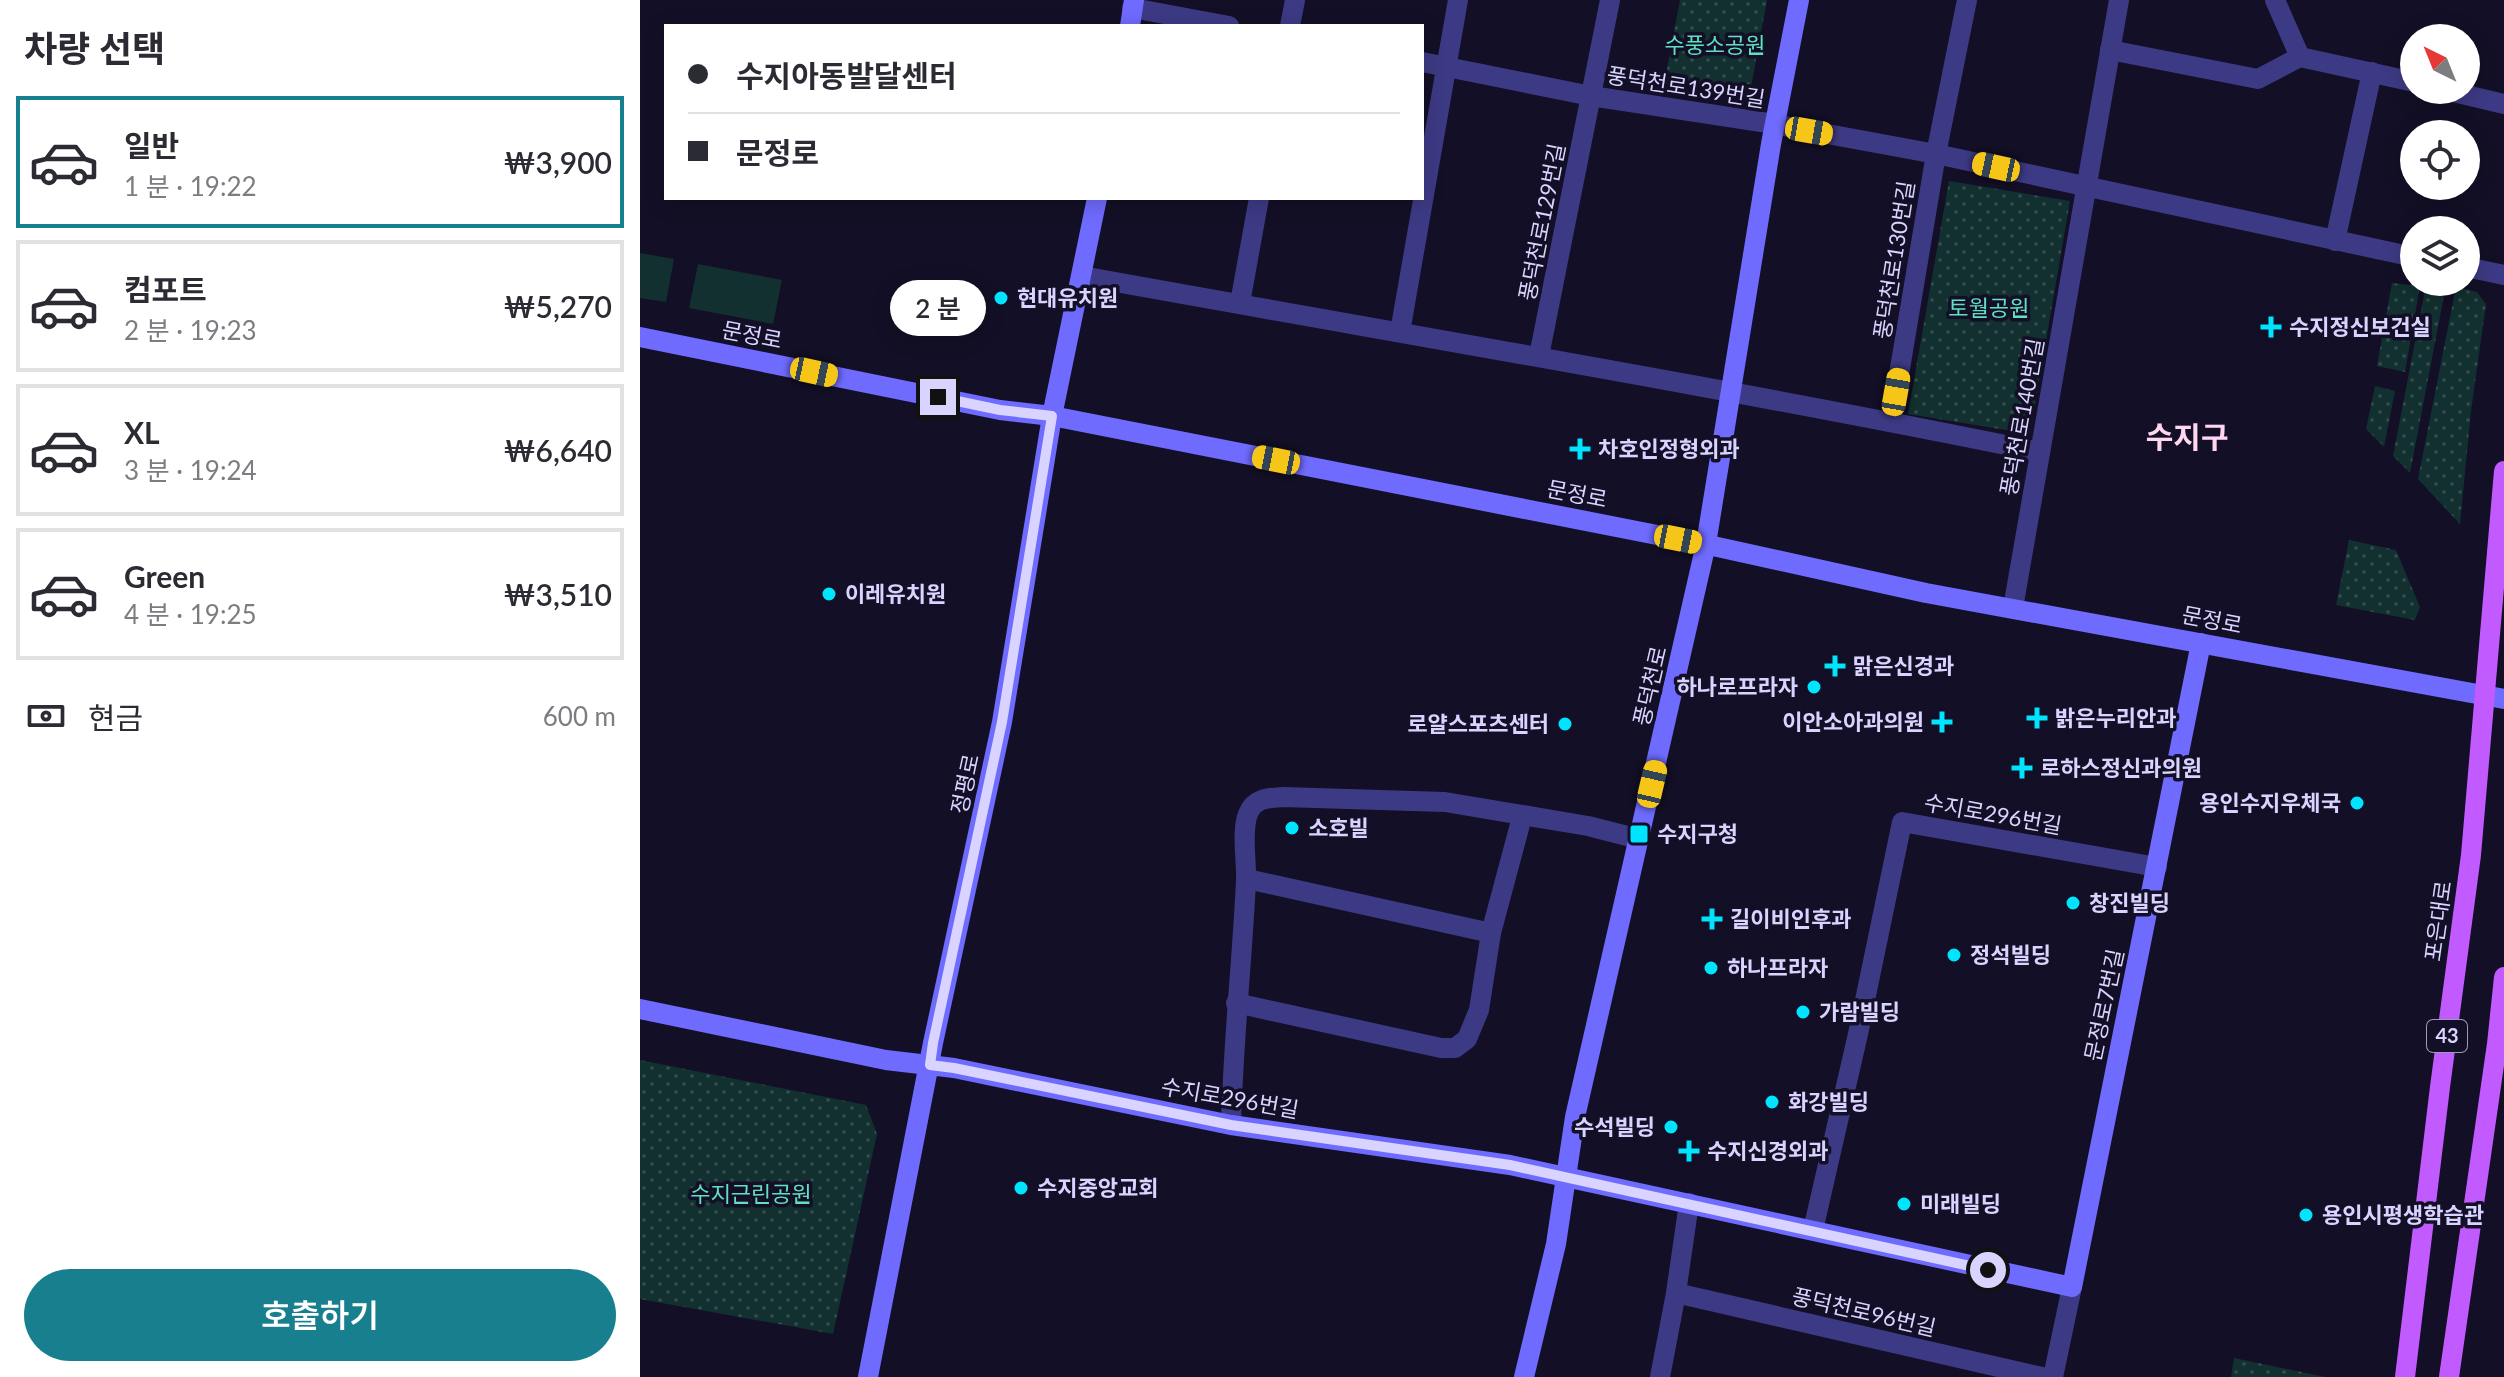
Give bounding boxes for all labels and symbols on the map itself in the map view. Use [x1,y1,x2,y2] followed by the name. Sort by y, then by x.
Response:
[2400,24,2480,104] north arrow
[1664,31,1766,58] park label: 수풍소공원
[1605,61,1767,112] street label: 풍덕천로139번길
[1783,115,1835,147] car
[1513,141,1570,303] street label: 풍덕천로129번길
[1970,150,2022,184] car
[1868,179,1919,341] street label: 풍덕천로130번길
[890,281,986,337] callout: 2 분
[1017,284,1118,311] place label: 현대유치원
[992,289,1010,307] marker: 현대유치원
[1949,294,2029,321] park label: 토월공원
[2289,313,2431,340] place label: 수지정신보건실
[720,315,784,354] street label: 문정로
[2260,316,2282,338] marker: 수지정신보건실
[1994,336,2049,498] street label: 풍덕천로140번길
[788,355,840,389] car
[1880,366,1912,418] car
[920,379,956,415] route end
[2146,418,2228,454] district label: 수지구
[1598,435,1740,462] place label: 차호인정형외과
[1569,438,1591,460] marker: 차호인정형외과
[1250,444,1302,476] car
[1545,474,1609,513] street label: 문정로
[1652,523,1704,555] car
[845,580,946,607] place label: 이레유치원
[820,585,838,603] marker: 이레유치원
[2180,600,2244,639] street label: 문정로
[1627,643,1672,728] street label: 풍덕천로
[1853,652,1954,679] place label: 맑은신경과
[1824,655,1846,677] marker: 맑은신경과
[1677,673,1798,700] place label: 하나로프라자
[1805,678,1823,696] marker: 하나로프라자
[2055,704,2176,731] place label: 밝은누리안과
[2026,707,2048,729] marker: 밝은누리안과
[1782,708,1924,735] place label: 이안소아과의원
[1407,710,1549,737] place label: 로얄스포츠센터
[1931,711,1953,733] marker: 이안소아과의원
[1556,715,1574,733] marker: 로얄스포츠센터
[945,751,984,816] street label: 정평로
[2040,754,2202,781] place label: 로하스정신과의원
[2011,757,2033,779] marker: 로하스정신과의원
[1635,758,1669,810] car
[1922,788,2064,839] street label: 수지로296번길
[2199,789,2341,816] place label: 용인수지우체국
[2348,794,2366,812] marker: 용인수지우체국
[1308,814,1369,841] place label: 소호빌
[1283,819,1301,837] marker: 소호빌
[1657,820,1738,847] place label: 수지구청
[1628,823,1650,845] marker: 수지구청
[2419,879,2457,963] street label: 포은대로
[2089,889,2170,916] place label: 창진빌딩
[2064,894,2082,912] marker: 창진빌딩
[1730,905,1851,932] place label: 길이비인후과
[1701,908,1723,930] marker: 길이비인후과
[1970,941,2051,968] place label: 정석빌딩
[1945,946,1963,964] marker: 정석빌딩
[2078,946,2129,1063] street label: 문정로7번길
[1727,954,1828,981] place label: 하나프라자
[1702,959,1720,977] marker: 하나프라자
[1819,998,1900,1025] place label: 가람빌딩
[1794,1003,1812,1021] marker: 가람빌딩
[2427,1020,2467,1052] road number: 43
[1159,1072,1301,1123] street label: 수지로296번길
[1788,1088,1869,1115] place label: 화강빌딩
[1763,1093,1781,1111] marker: 화강빌딩
[1574,1113,1655,1140] place label: 수석빌딩
[1662,1118,1680,1136] marker: 수석빌딩
[1707,1137,1828,1164] place label: 수지신경외과
[1678,1140,1700,1162] marker: 수지신경외과
[1037,1174,1158,1201] place label: 수지중앙교회
[1012,1179,1030,1197] marker: 수지중앙교회
[690,1180,812,1207] park label: 수지근린공원
[1920,1190,2001,1217] place label: 미래빌딩
[1895,1195,1913,1213] marker: 미래빌딩
[2322,1201,2484,1228] place label: 용인시평생학습관
[2297,1206,2315,1224] marker: 용인시평생학습관
[1970,1252,2006,1288] route start
[1789,1282,1939,1341] street label: 풍덕천로96번길

